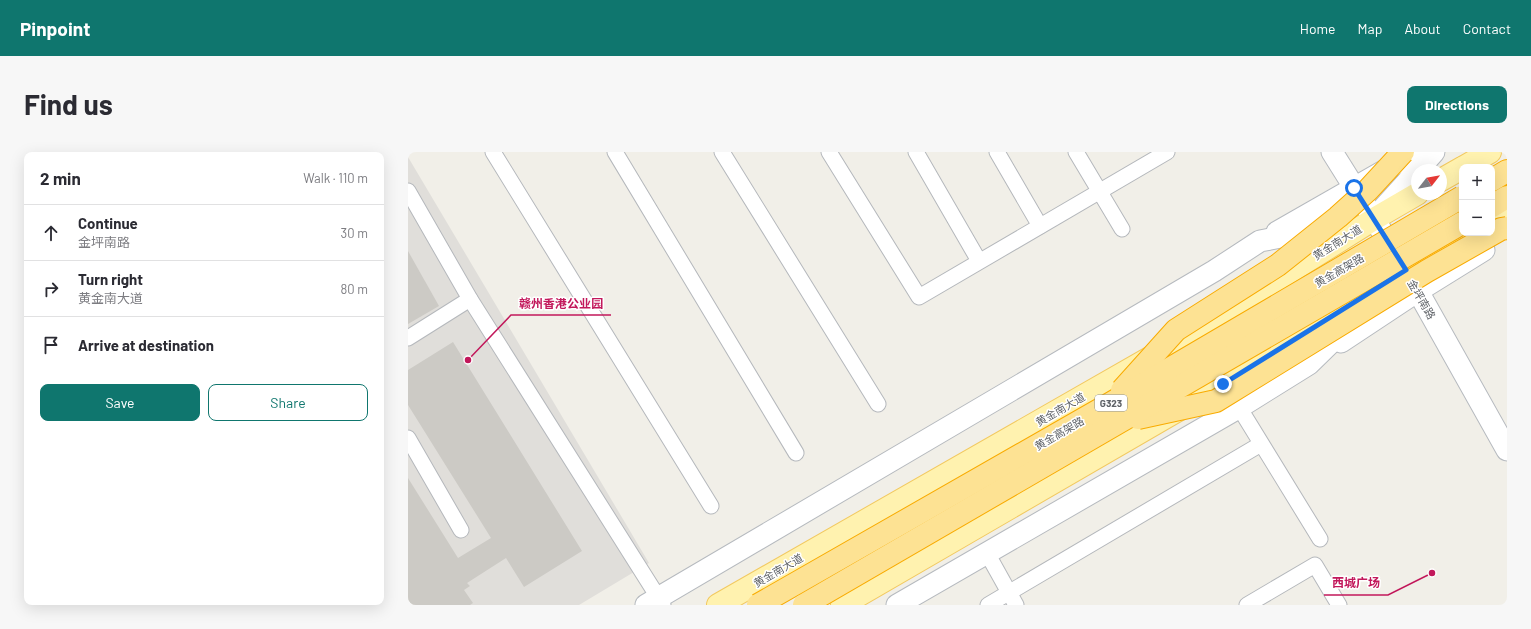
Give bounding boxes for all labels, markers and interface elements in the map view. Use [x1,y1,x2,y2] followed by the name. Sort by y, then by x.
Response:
[20,17,90,40] text: Pinpoint
[1300,20,1336,37] text: Home
[1358,20,1382,37] text: Map
[1404,20,1441,37] text: About
[1463,20,1511,37] text: Contact
[1407,86,1507,123] button: Directions
[24,87,113,121] text: Find us
[1411,164,1447,200] north arrow
[1459,164,1495,236] map controls
[1459,164,1495,200] button: +
[40,168,81,188] text: 2 min
[303,170,368,186] text: Walk · 110 m
[1345,179,1363,197] route start
[1459,200,1495,236] button: −
[78,214,138,232] text: Continue
[40,222,62,244] icon: ahead
[1310,222,1364,262] street label: 黄金南大道
[341,225,368,241] text: 30 m
[78,234,130,250] text: 金坪南路
[1312,251,1366,289] street label: 黄金高架路
[78,270,143,288] text: Turn right
[1405,277,1439,321] street label: 金坪南路
[40,278,62,300] icon: right
[341,281,368,297] text: 80 m
[78,290,143,306] text: 黄金南大道
[511,291,611,315] callout: 赣州香港公业园
[519,296,603,310] text: 赣州香港公业园
[40,334,62,356] icon: arrive
[78,336,214,354] text: Arrive at destination
[1214,375,1232,393] route end
[40,384,200,421] button: Save
[208,384,368,421] button: Share
[1033,390,1087,428] street label: 黄金南大道
[1095,395,1127,411] road number: G323
[1032,414,1086,452] street label: 黄金高架路
[751,551,805,589] street label: 黄金南大道
[1324,571,1388,595] callout: 西城广场
[1332,575,1380,589] text: 西城广场

